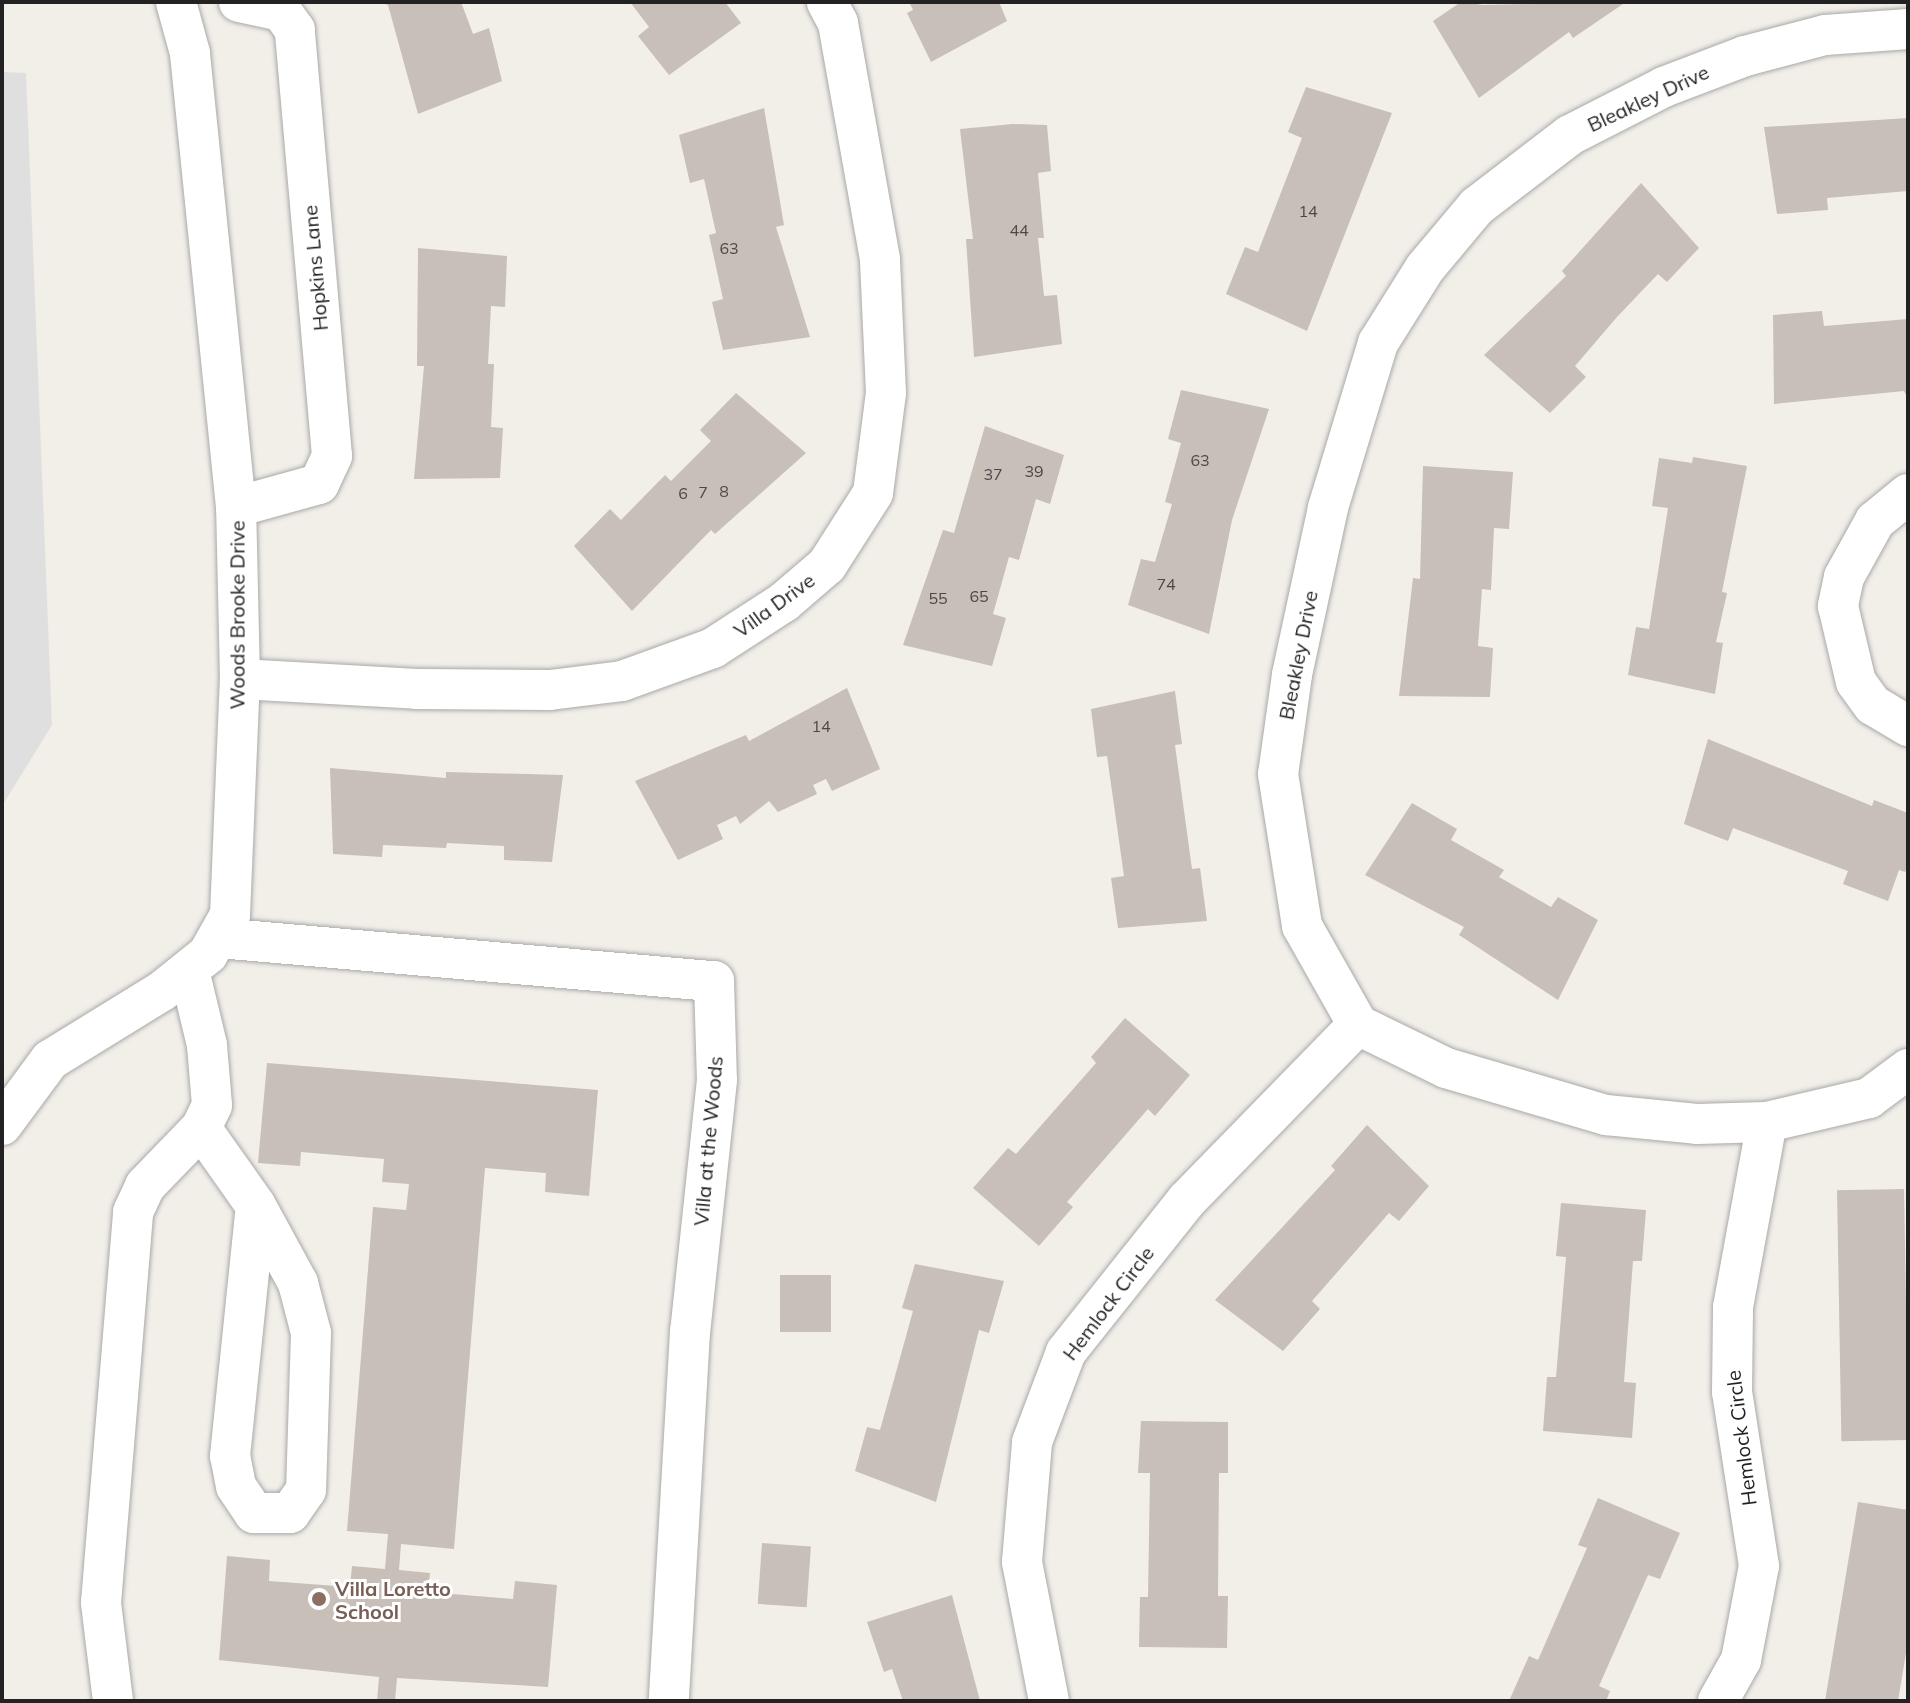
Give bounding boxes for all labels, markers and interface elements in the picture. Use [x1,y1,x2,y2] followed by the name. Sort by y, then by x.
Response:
[1583,59,1713,137] street label: Bleakley Drive
[1298,201,1318,221] house number: 14
[298,204,332,332] street label: Hopkins Lane
[1009,220,1029,240] house number: 44
[719,238,739,258] house number: 63
[1190,450,1210,470] house number: 63
[1024,461,1044,481] house number: 39
[983,464,1003,484] house number: 37
[719,481,729,501] house number: 8
[698,482,708,502] house number: 7
[678,483,688,503] house number: 6
[225,520,249,710] street label: Woods Brooke Drive
[729,568,819,642] street label: Villa Drive
[1156,574,1176,594] house number: 74
[969,586,989,606] house number: 65
[928,588,948,608] house number: 55
[1274,588,1322,722] street label: Bleakley Drive
[811,716,831,736] house number: 14
[689,1055,727,1227] street label: Villa at the Woods
[1057,1241,1159,1365] street label: Hemlock Circle
[1721,1369,1761,1507] street label: Hemlock Circle
[335,1576,451,1623] place label: Villa Loretto School
[310,1590,328,1608] marker: Villa Loretto School

